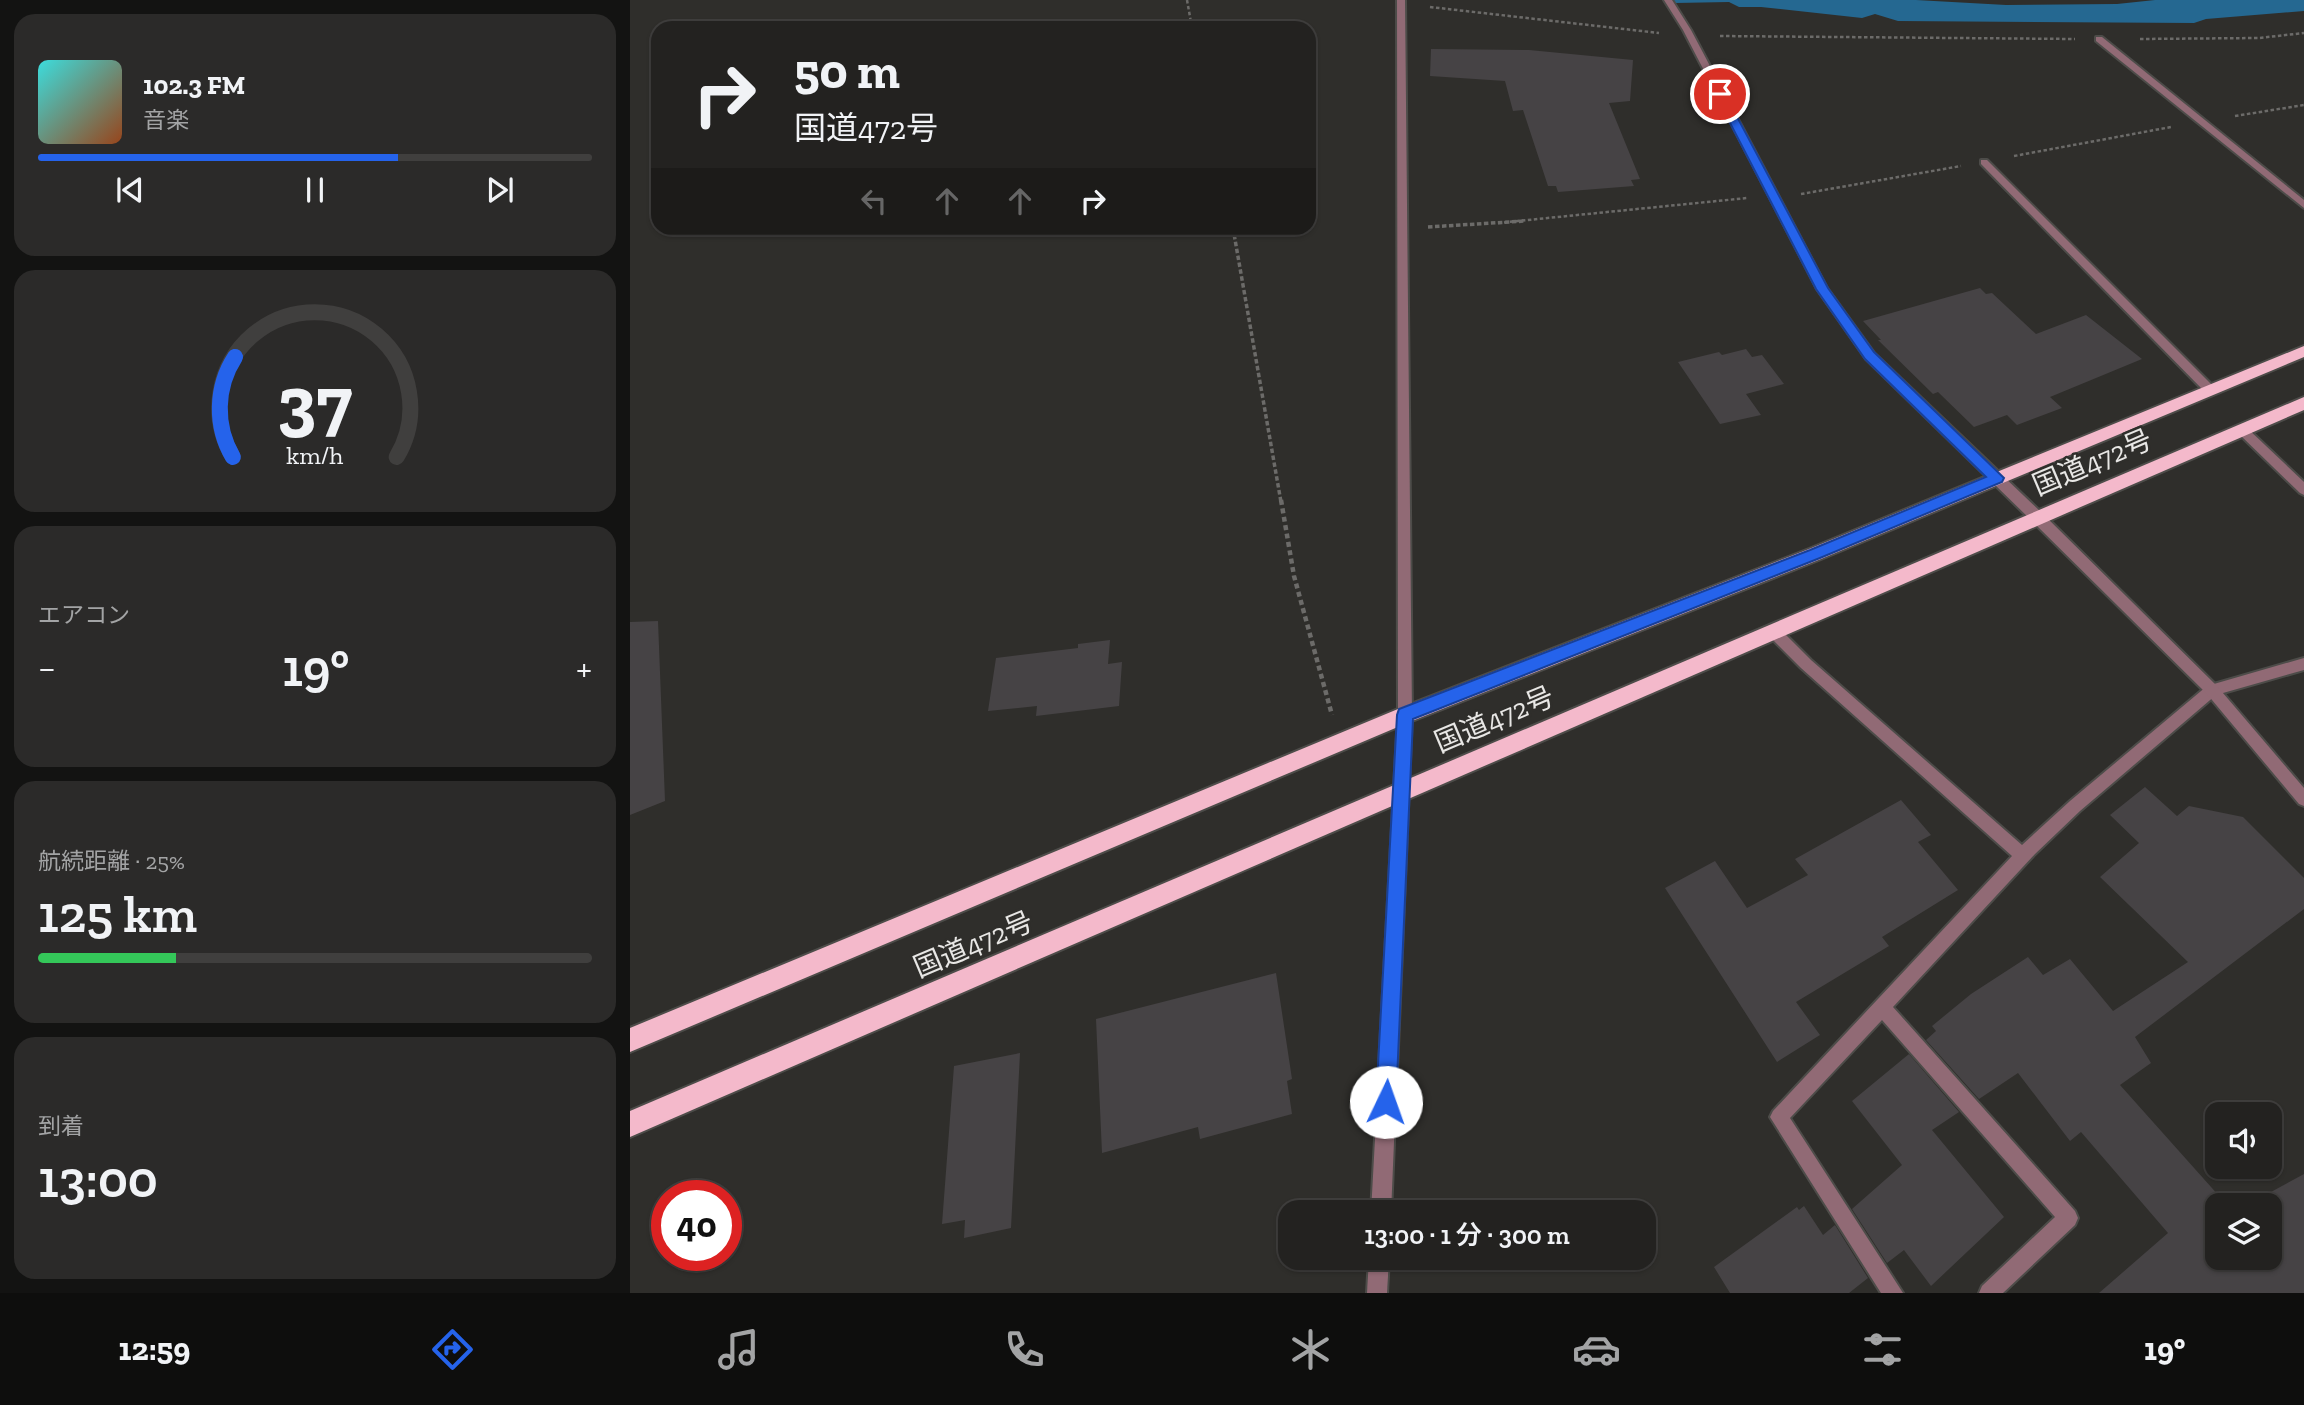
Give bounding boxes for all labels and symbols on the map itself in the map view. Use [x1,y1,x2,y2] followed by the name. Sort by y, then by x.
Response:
[1690,64,1750,124] pin
[2028,423,2157,502] street label: 国道472号
[1430,680,1559,759] street label: 国道472号
[909,905,1038,984] street label: 国道472号
[1349,1065,1423,1139] position arrow
[651,1180,742,1271] speed limit sign: 40

